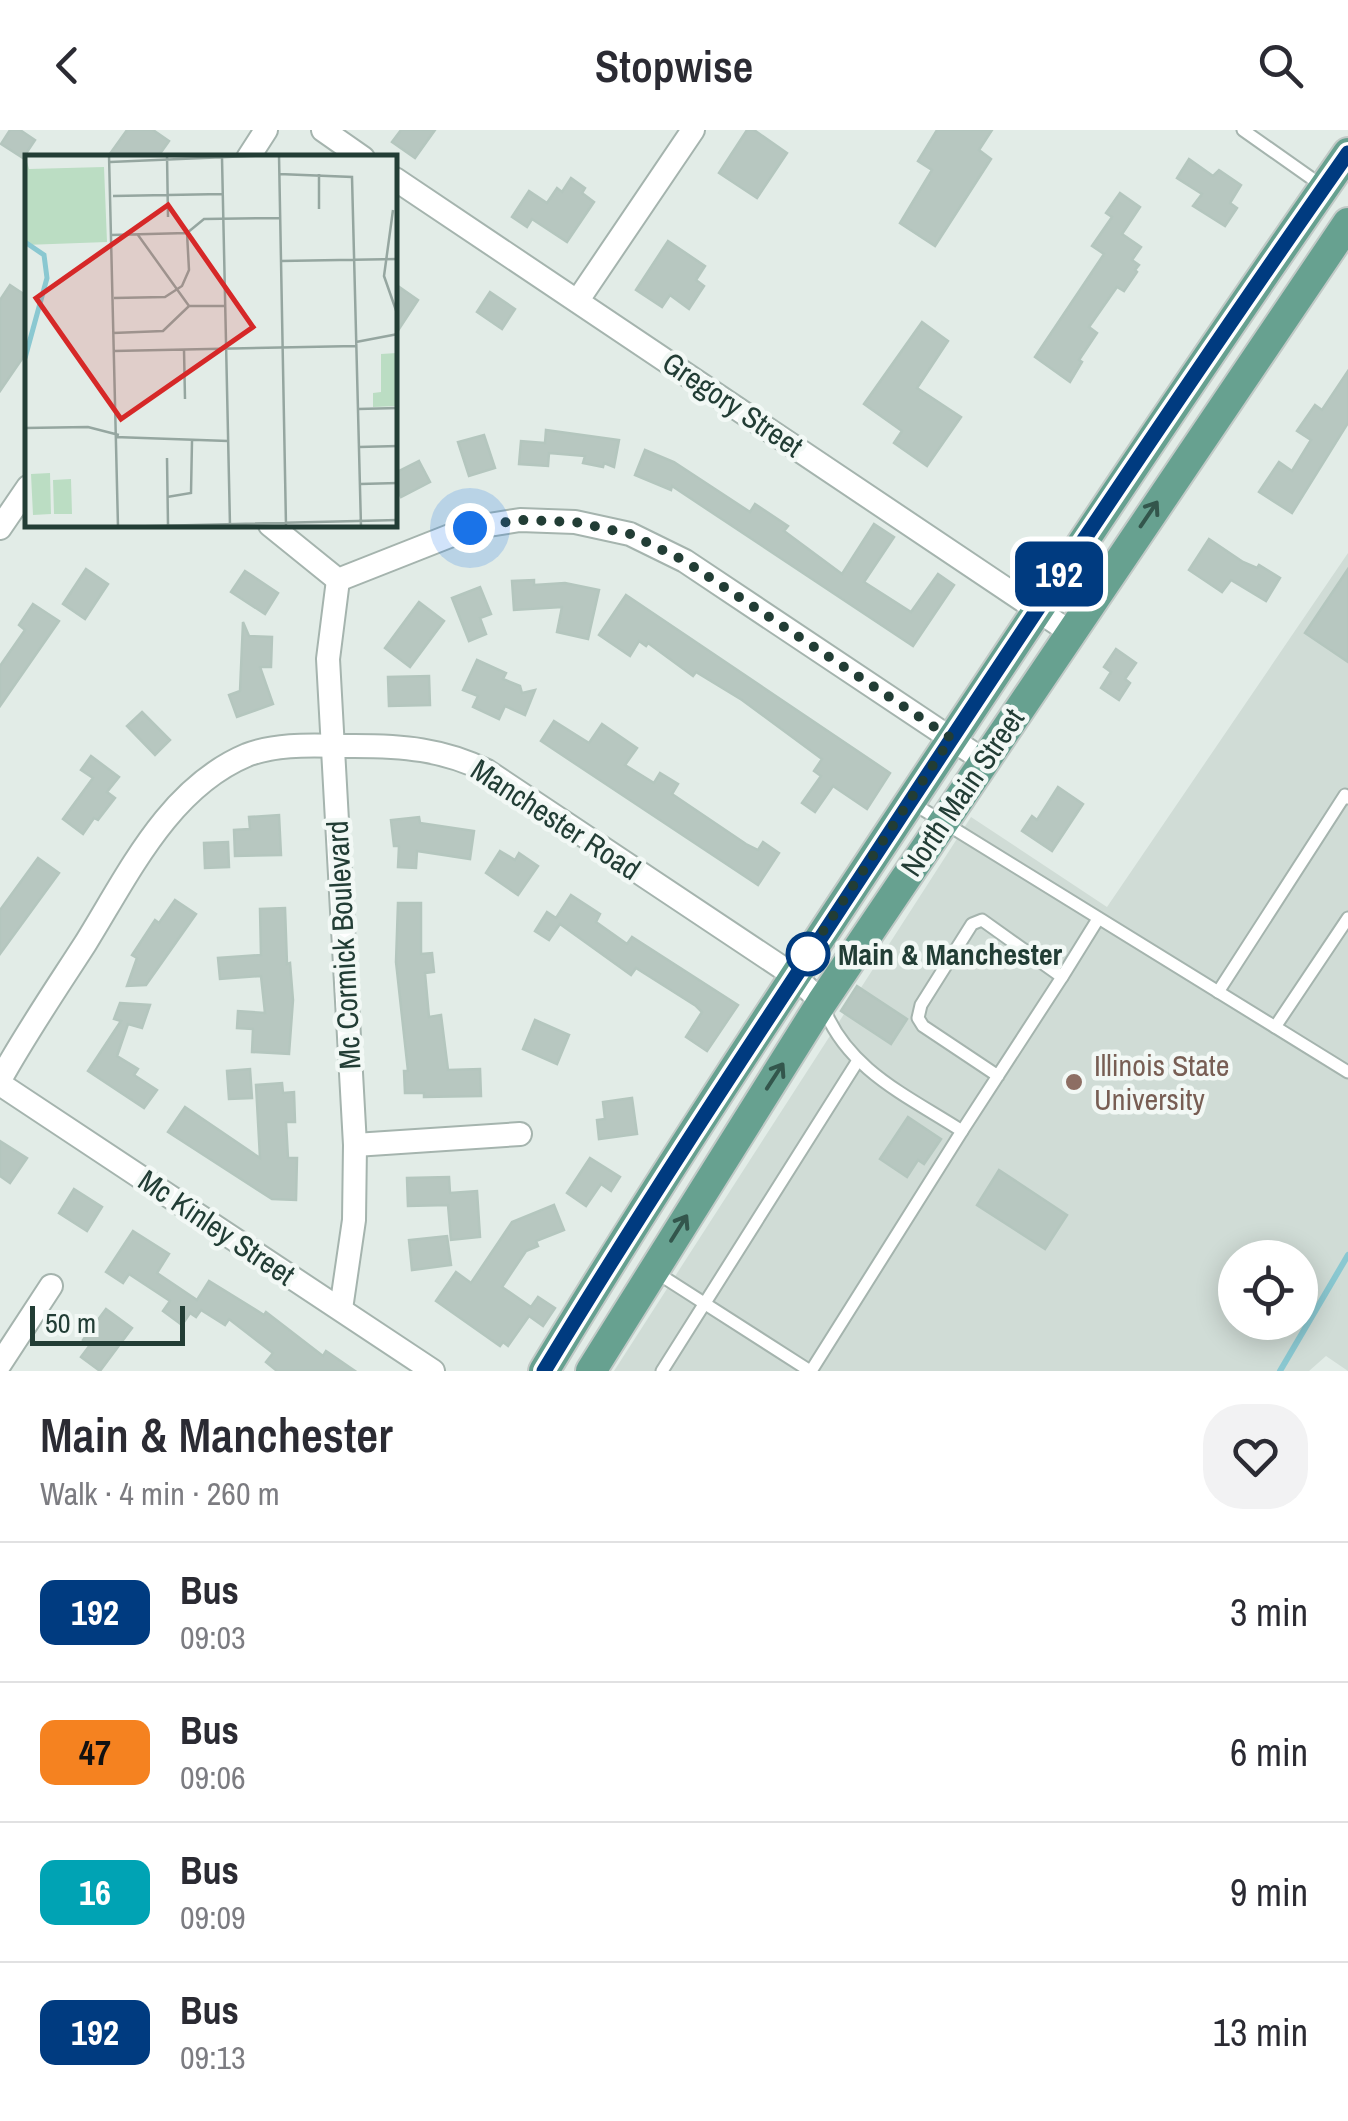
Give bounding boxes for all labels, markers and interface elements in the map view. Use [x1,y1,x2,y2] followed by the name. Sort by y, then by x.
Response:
[595,35,753,96] text: Stopwise
[40,38,95,93] icon: back
[1253,38,1308,93] icon: search
[25,155,398,528] inset map
[655,342,811,466] street label: Gregory Street
[1139,501,1160,529] one-way arrow
[445,503,495,553] your location
[1002,542,1116,606] line badge: 192
[1035,551,1083,598] text: 192
[891,700,1033,884] street label: North Main Street
[464,749,648,889] street label: Manchester Road
[317,820,369,1070] street label: Mc Cormick Boulevard
[787,933,829,975] marker: Main & Manchester
[838,934,1063,974] place label: Main & Manchester
[1094,1045,1229,1119] place label: Illinois State University
[765,1063,786,1091] one-way arrow
[1063,1071,1085,1093] marker: Illinois State University
[131,1160,303,1294] street label: Mc Kinley Street
[669,1215,689,1243] one-way arrow
[1218,1240,1318,1340] map controls
[1218,1240,1318,1340] button: locate
[30,1301,185,1346] scale bar
[45,1304,96,1342] text: 50 m
[40,1402,393,1467] text: Main & Manchester
[1203,1404,1308,1509] button: heart
[40,1472,280,1515] text: Walk · 4 min · 260 m
[180,1565,239,1616] text: Bus
[1230,1587,1308,1638] text: 3 min
[71,1589,119,1636] text: 192
[180,1616,246,1659] text: 09:03
[180,1705,239,1756] text: Bus
[1230,1727,1308,1778] text: 6 min
[79,1729,111,1776] text: 47
[180,1756,246,1799] text: 09:06
[180,1845,239,1896] text: Bus
[1230,1867,1308,1918] text: 9 min
[79,1869,111,1916] text: 16
[180,1896,246,1939] text: 09:09
[180,1985,239,2036] text: Bus
[1213,2007,1308,2058] text: 13 min
[71,2009,119,2056] text: 192
[180,2036,246,2079] text: 09:13

